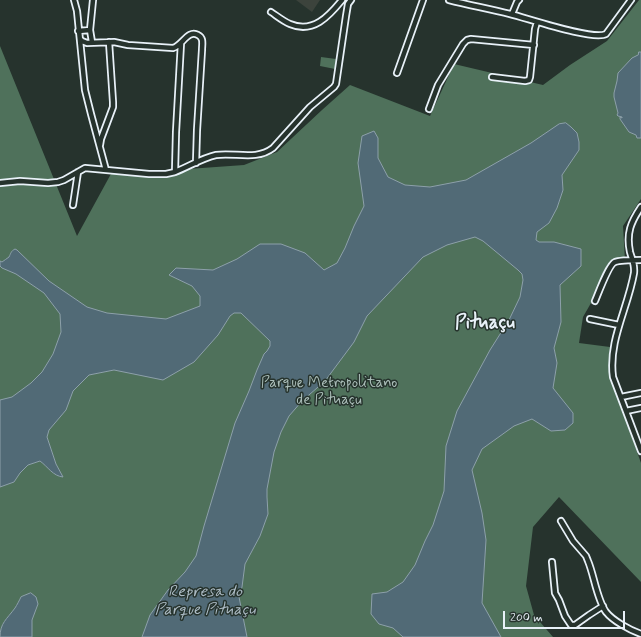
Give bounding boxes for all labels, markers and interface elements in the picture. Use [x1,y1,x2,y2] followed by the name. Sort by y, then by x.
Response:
[455,313,515,335] district label: Pituaçu
[261,375,397,410] park label: Parque Metropolitano de Pituaçu
[155,583,255,621] water label: Represa do Parque Pituaçu
[505,603,627,629] scale bar
[510,610,543,626] text: 200 m

